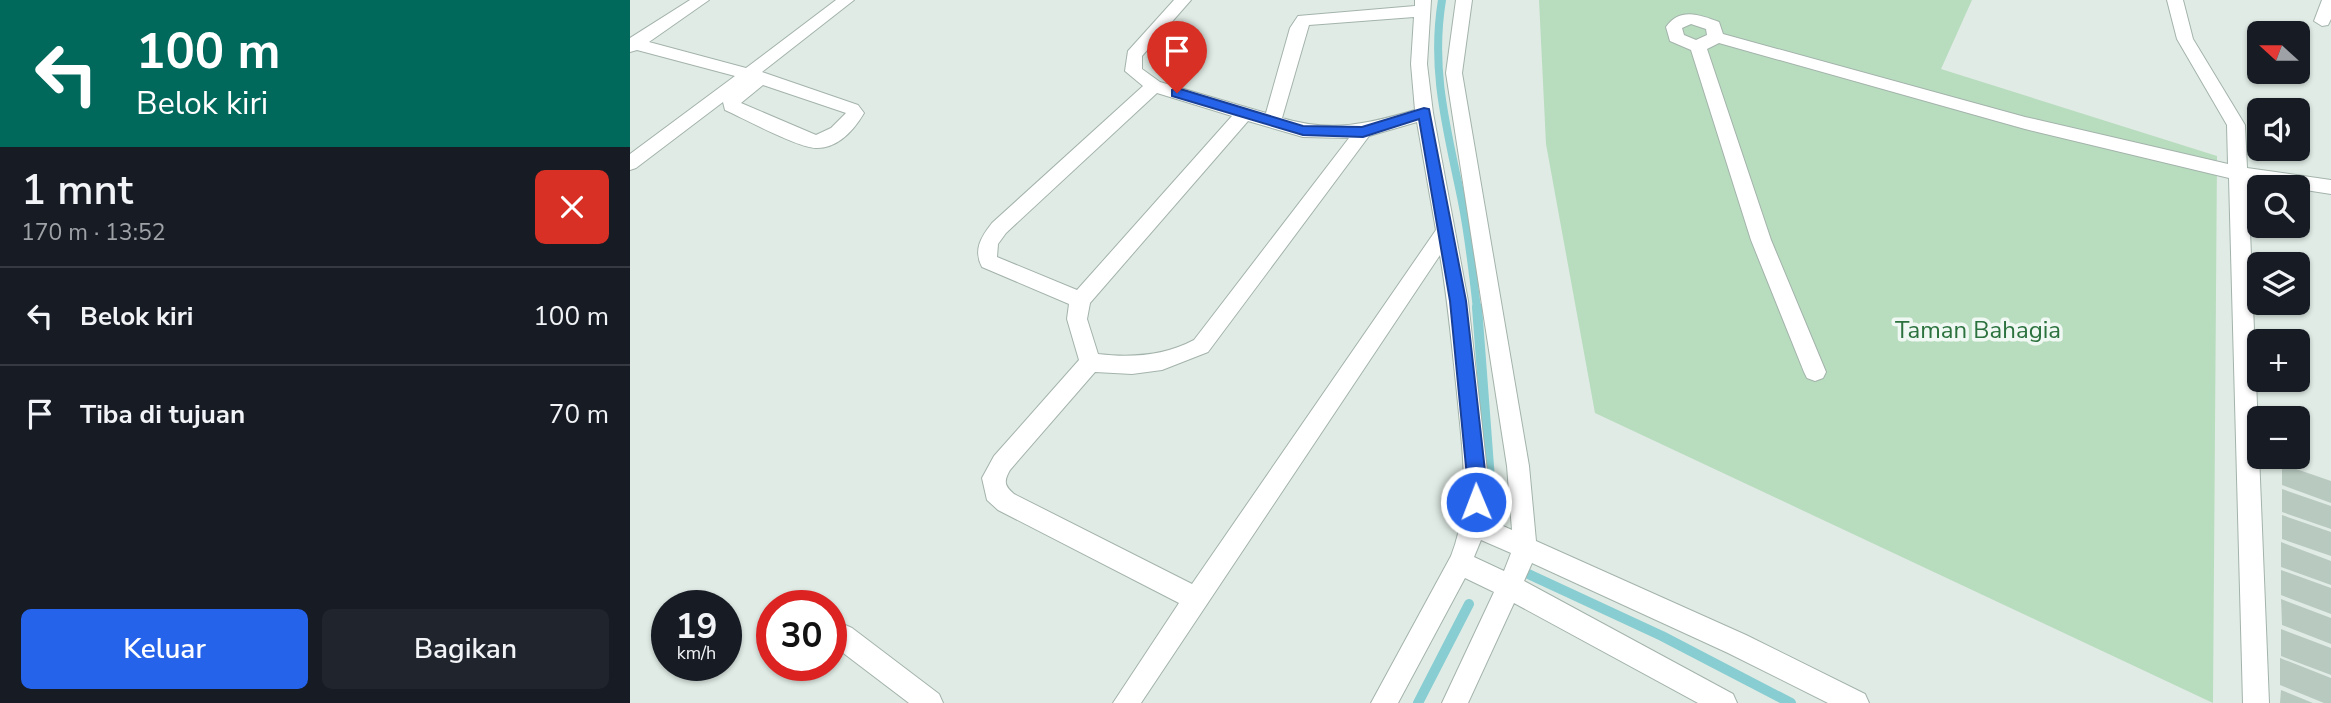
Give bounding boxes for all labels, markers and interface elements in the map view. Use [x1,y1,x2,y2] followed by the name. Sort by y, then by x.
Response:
[136,18,280,85] text: 100 m
[1147,21,1207,93] pin
[2247,21,2310,84] north arrow
[2247,21,2310,469] map controls
[21,28,112,119] icon: left
[1158,32,1196,70] icon: arrive
[136,82,268,125] text: Belok kiri
[2247,98,2310,161] button: sound
[21,162,133,219] text: 1 mnt
[535,170,609,244] button: close
[2247,175,2310,238] button: search
[21,217,166,248] text: 170 m · 13:52
[2247,252,2310,315] button: layers
[21,297,59,335] icon: left
[80,299,193,334] text: Belok kiri
[533,299,609,334] text: 100 m
[1895,314,2061,346] park label: Taman Bahagia
[2247,329,2310,392] button: +
[21,395,59,433] icon: arrive
[80,397,245,432] text: Tiba di tujuan
[549,397,609,432] text: 70 m
[2247,406,2310,469] button: −
[1439,465,1513,539] position arrow
[756,590,847,681] speed limit sign: 30
[675,603,718,650] text: 19
[21,609,308,689] button: Keluar
[322,609,609,689] button: Bagikan
[677,641,716,665] text: km/h

